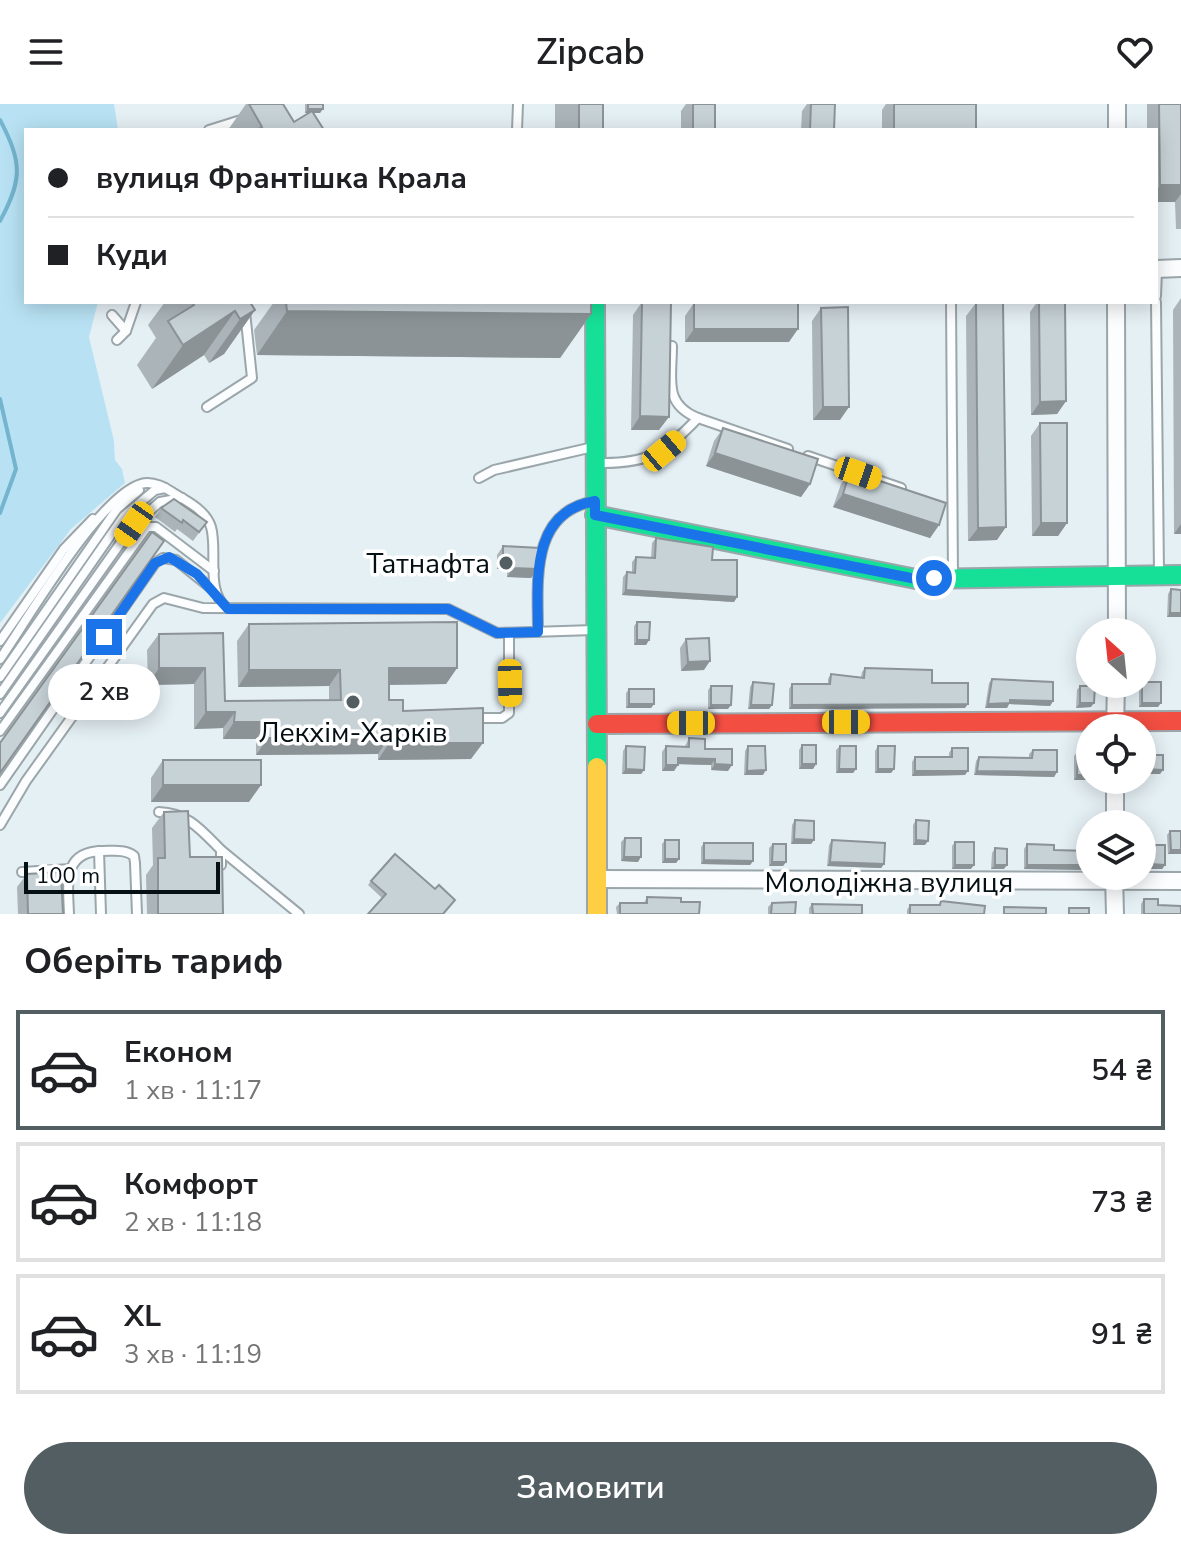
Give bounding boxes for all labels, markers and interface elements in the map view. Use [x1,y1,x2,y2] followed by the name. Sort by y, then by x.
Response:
[536,28,645,77] text: Zipcab
[24,30,68,74] icon: menu
[1113,30,1157,74] icon: heart
[96,158,467,199] text: вулиця Франтішка Крала
[96,235,168,276] text: Куди
[638,426,690,476] car
[831,454,885,492] car
[110,497,158,551] car
[366,545,490,583] place label: Татнафта
[497,554,515,572] marker: Татнафта
[916,560,952,596] route start
[1076,618,1156,698] north arrow
[1076,618,1156,890] map controls
[86,619,122,655] route end
[498,659,522,707] car
[48,665,160,721] callout: 2 хв
[78,674,130,709] text: 2 хв
[344,693,362,711] marker: Лекхім-Харків
[822,710,870,734] car
[667,711,715,735] car
[259,714,447,752] place label: Лекхім-Харків
[1076,714,1156,794] button: locate
[1076,810,1156,890] button: layers
[24,858,220,894] scale bar
[36,861,100,891] text: 100 m
[765,864,1013,902] street label: Молодіжна вулиця
[24,937,283,986] text: Оберіть тариф
[124,1032,233,1073] text: Економ
[28,1034,100,1106] icon: car
[1091,1050,1153,1091] text: 54 ₴
[124,1073,262,1108] text: 1 хв · 11:17
[124,1164,258,1205] text: Комфорт
[28,1166,100,1238] icon: car
[1091,1182,1153,1223] text: 73 ₴
[124,1205,262,1240] text: 2 хв · 11:18
[124,1296,161,1337] text: XL
[28,1298,100,1370] icon: car
[1091,1314,1153,1355] text: 91 ₴
[124,1337,262,1372] text: 3 хв · 11:19
[24,1442,1157,1534] button: Замовити

